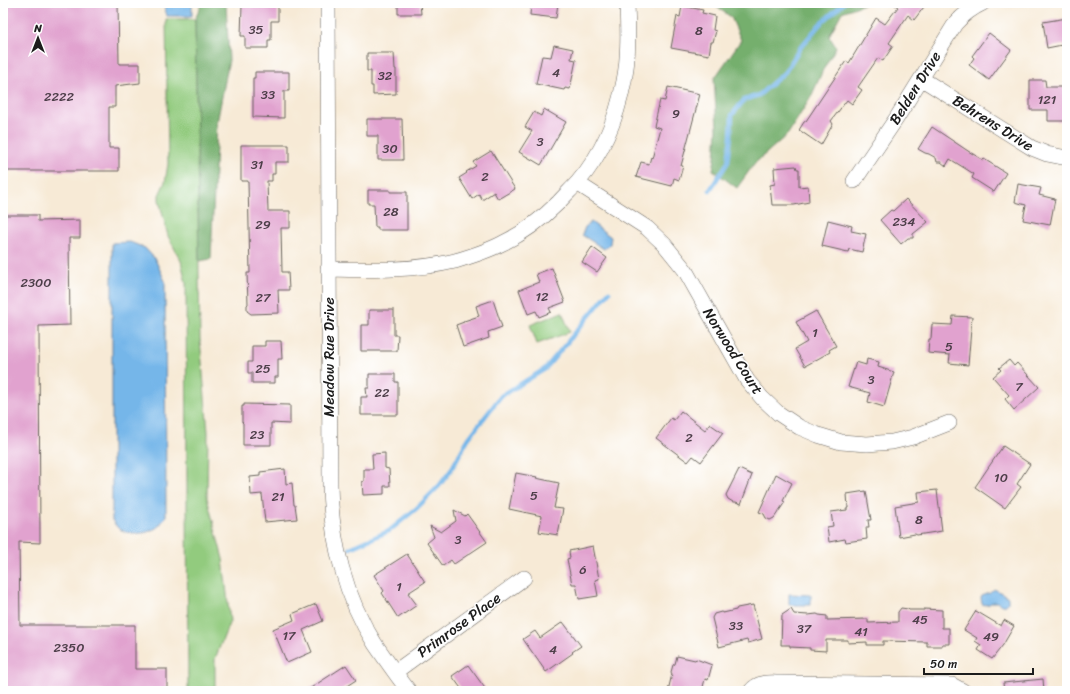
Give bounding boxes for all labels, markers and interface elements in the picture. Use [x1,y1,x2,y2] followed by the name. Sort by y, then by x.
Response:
[18,18,58,58] north arrow
[248,18,264,41] house number: 35
[33,19,42,38] text: N
[695,19,703,42] house number: 8
[882,46,948,130] street label: Belden Drive
[552,61,560,84] house number: 4
[378,64,393,87] house number: 32
[261,83,275,106] house number: 33
[44,85,74,108] house number: 2222
[947,88,1039,158] street label: Behrens Drive
[1038,88,1057,111] house number: 121
[672,102,680,125] house number: 9
[536,130,544,153] house number: 3
[382,137,398,160] house number: 30
[251,153,264,176] house number: 31
[481,165,489,188] house number: 2
[383,200,399,223] house number: 28
[893,210,915,233] house number: 234
[255,213,271,236] house number: 29
[20,271,52,294] house number: 2300
[535,285,549,308] house number: 12
[256,286,272,309] house number: 27
[316,297,342,417] street label: Meadow Rue Drive
[696,302,771,400] street label: Norwood Court
[812,321,818,344] house number: 1
[945,335,953,358] house number: 5
[255,357,271,380] house number: 25
[867,368,875,391] house number: 3
[1015,375,1024,398] house number: 7
[374,381,390,404] house number: 22
[250,423,264,446] house number: 23
[685,426,693,449] house number: 2
[994,466,1008,489] house number: 10
[530,484,538,507] house number: 5
[271,485,285,508] house number: 21
[915,508,923,531] house number: 8
[454,528,462,551] house number: 3
[579,558,587,581] house number: 6
[396,575,402,598] house number: 1
[411,585,507,665] street label: Primrose Place
[912,608,928,631] house number: 45
[729,614,743,637] house number: 33
[797,617,813,640] house number: 37
[854,620,868,643] house number: 41
[282,624,297,647] house number: 17
[983,625,999,648] house number: 49
[54,636,84,659] house number: 2350
[549,638,557,661] house number: 4
[924,650,1033,676] scale bar
[930,653,957,675] text: 50 m

